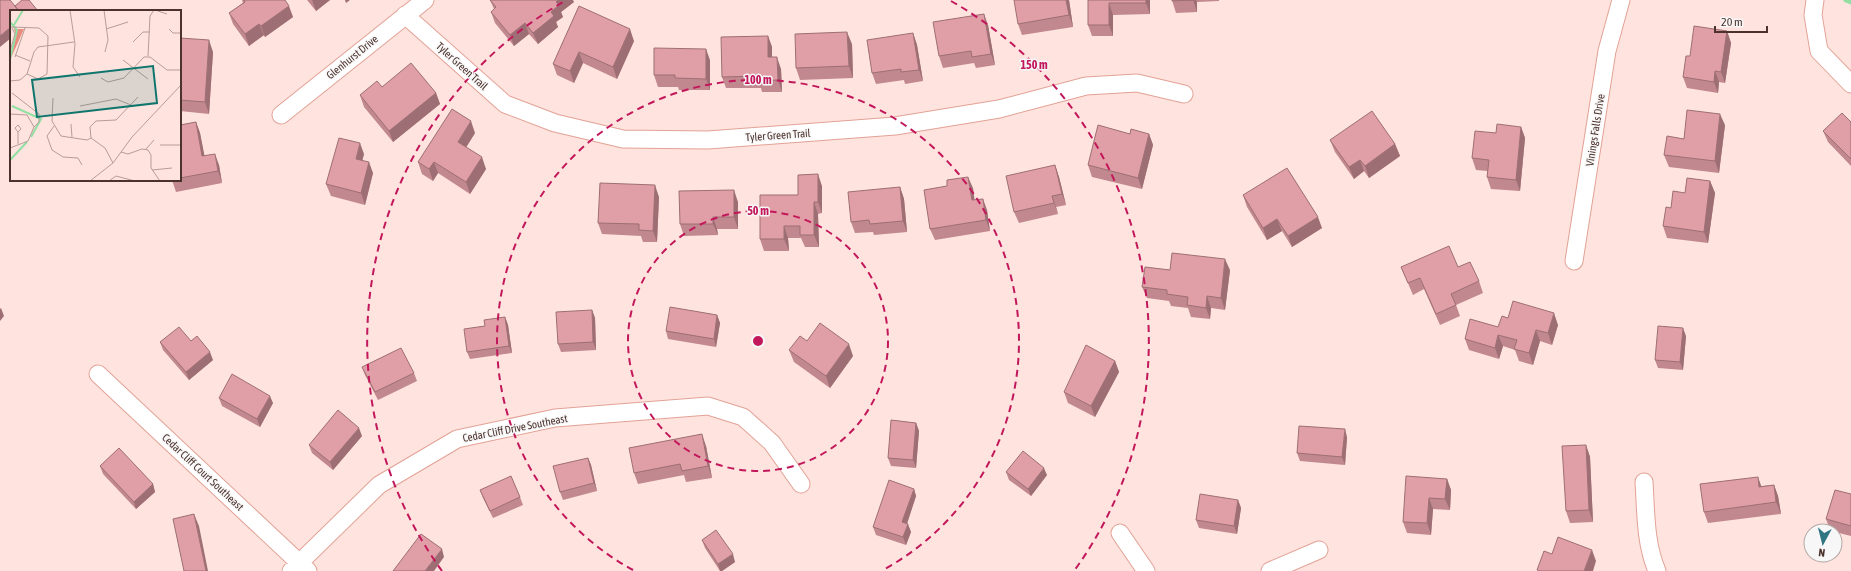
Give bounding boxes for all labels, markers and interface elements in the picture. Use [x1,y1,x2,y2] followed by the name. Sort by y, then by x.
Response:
[1715,8,1767,34] scale bar
[10,10,181,181] inset map
[1721,15,1743,29] text: 20 m
[324,33,380,81] street label: Glenhurst Drive
[434,40,490,92] street label: Tyler Green Trail
[1020,58,1048,72] text: 150 m
[744,73,772,87] text: 100 m
[1583,93,1607,167] street label: Vinings Falls Drive
[745,127,811,143] street label: Tyler Green Trail
[747,204,769,218] text: 50 m
[751,334,765,348] centre of rings
[462,412,568,444] street label: Cedar Cliff Drive Southeast
[160,431,246,513] street label: Cedar Cliff Court Southeast
[1803,523,1843,563] north arrow
[1818,547,1826,559] text: N

